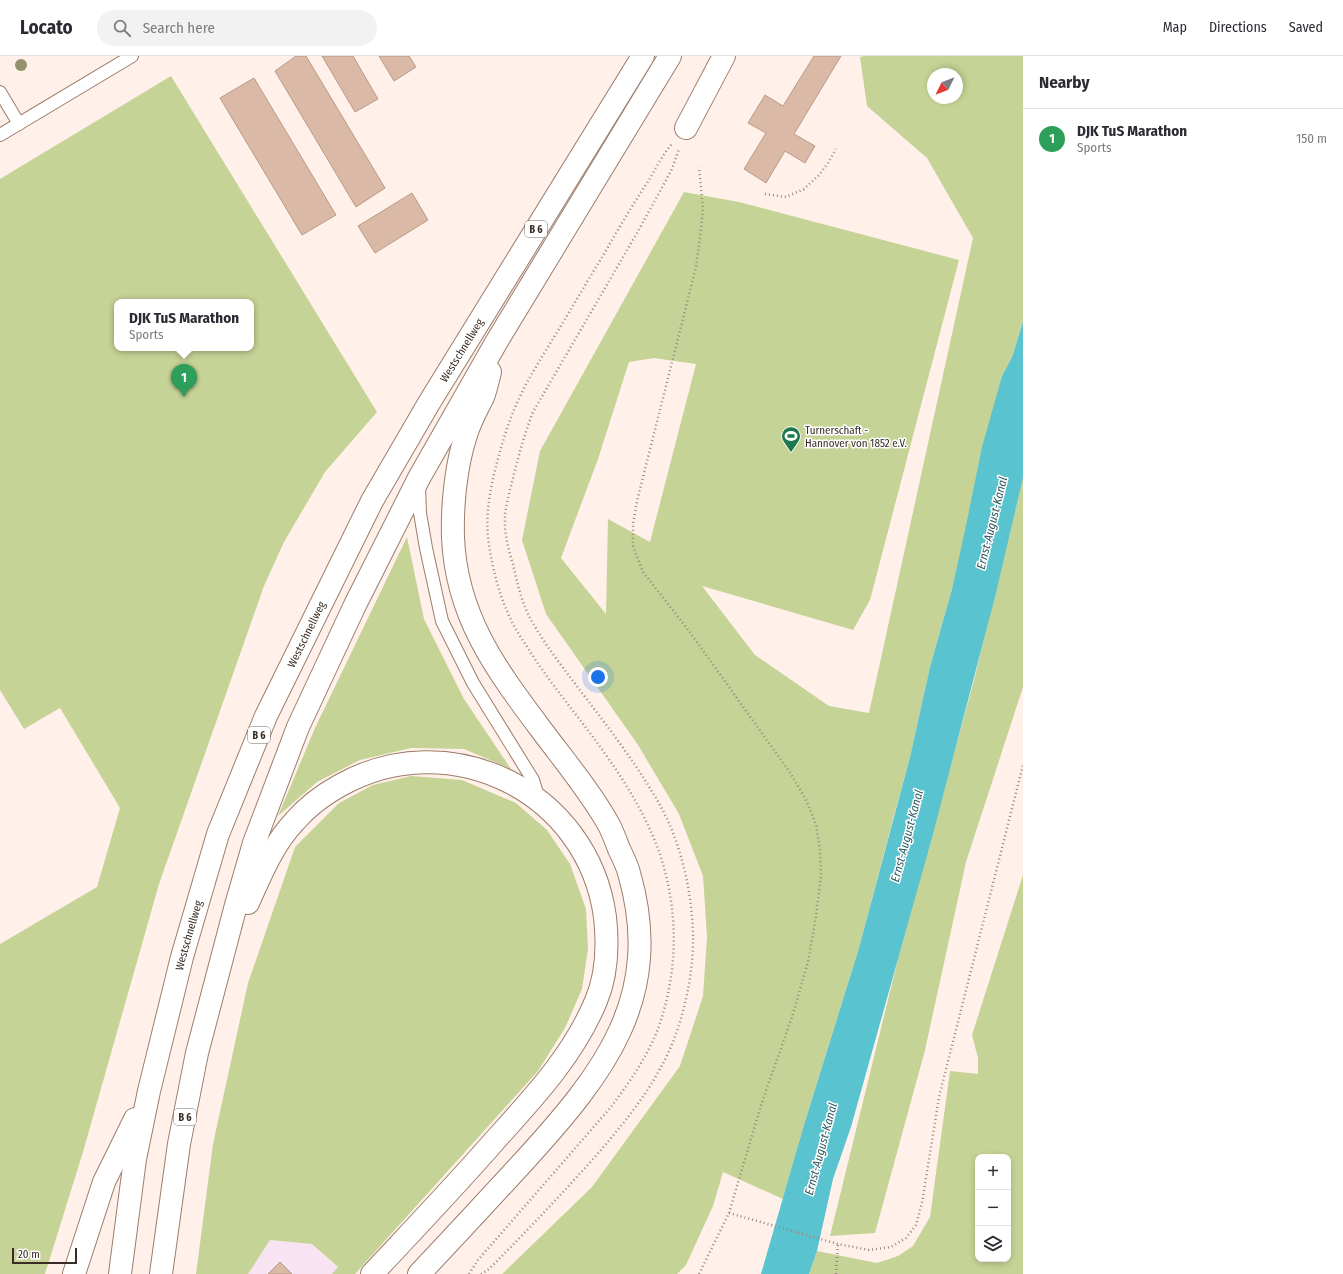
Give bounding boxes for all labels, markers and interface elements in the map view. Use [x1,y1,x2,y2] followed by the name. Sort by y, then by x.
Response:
[97,10,377,46] search box
[20,16,73,39] text: Locato
[111,17,133,39] icon: search
[143,19,215,37] text: Search here
[1163,19,1187,36] text: Map
[1209,19,1267,36] text: Directions
[1289,19,1323,36] text: Saved
[927,68,963,104] north arrow
[1039,72,1090,93] text: Nearby
[1077,122,1187,140] text: DJK TuS Marathon
[1049,131,1055,146] text: 1
[1296,131,1327,146] text: 150 m
[1077,140,1112,155] text: Sports
[525,221,547,237] road number: B 6
[114,299,254,351] popup
[129,309,239,327] text: DJK TuS Marathon
[438,316,487,385] street label: Westschnellweg
[129,327,164,342] text: Sports
[171,364,197,397] pin: 1
[805,424,907,450] place label: Turnerschaft - Hannover von 1852 e.V.
[780,425,802,453] sports icon: Turnerschaft - Hannover von 1852 e.V.
[974,475,1010,571] water label: Ernst-August-Kanal
[285,599,329,670] street label: Westschnellweg
[588,667,608,687] your location
[248,727,270,743] road number: B 6
[888,788,926,884] water label: Ernst-August-Kanal
[173,898,205,972] street label: Westschnellweg
[802,1101,840,1197] water label: Ernst-August-Kanal
[174,1109,196,1125] road number: B 6
[975,1154,1011,1262] map controls
[975,1154,1011,1190] button: +
[975,1190,1011,1226] button: −
[975,1226,1011,1262] button: layers
[12,1246,77,1265] scale bar
[18,1248,40,1261] text: 20 m

